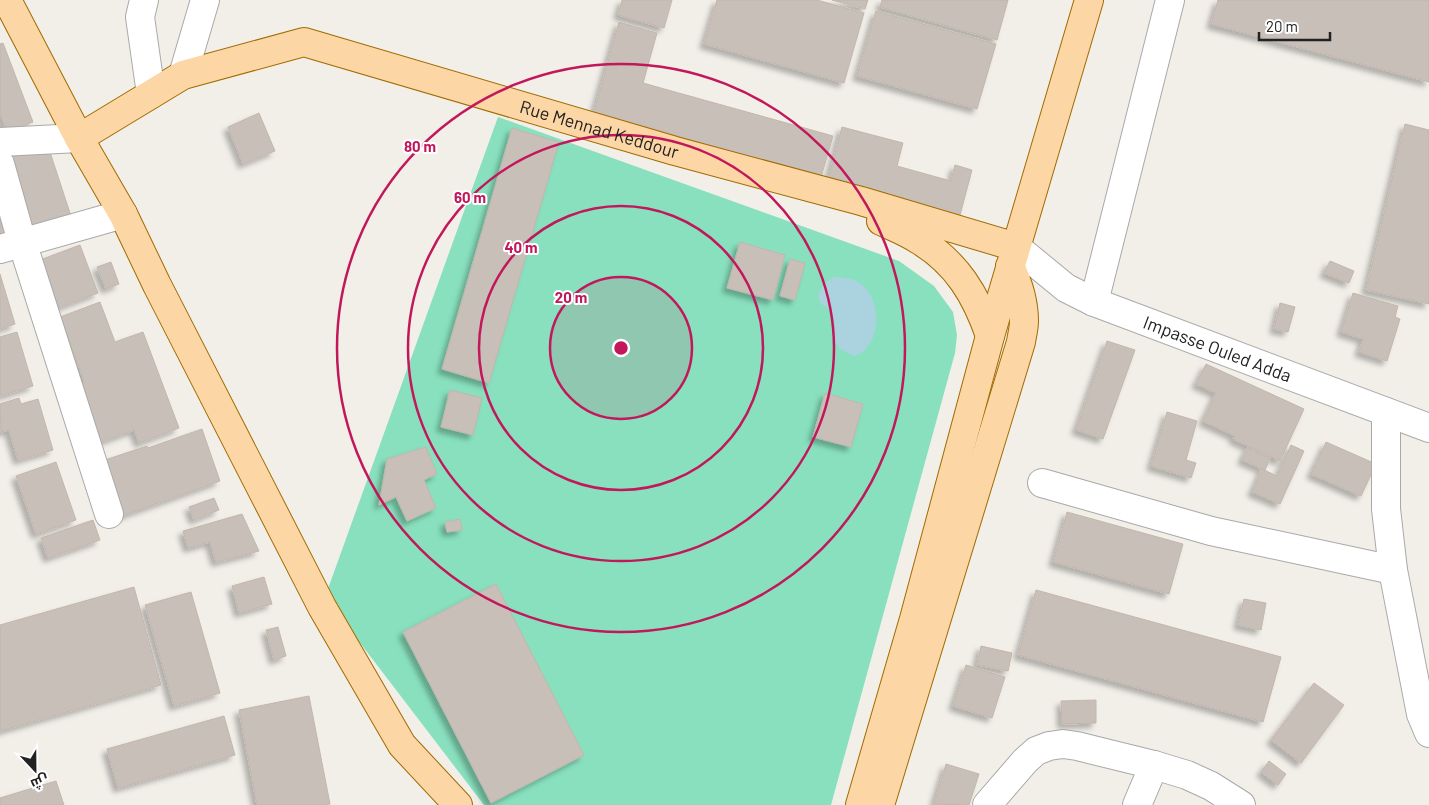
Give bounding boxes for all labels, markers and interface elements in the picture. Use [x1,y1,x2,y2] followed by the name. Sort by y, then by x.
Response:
[1259,10,1330,42] scale bar
[1266,17,1298,35] text: 20 m
[517,95,682,163] street label: Rue Mennad Keddour
[404,137,436,155] text: 80 m
[454,188,486,206] text: 60 m
[504,238,538,256] text: 40 m
[555,288,587,306] text: 20 m
[1140,311,1295,386] street label: Impasse Ouled Adda
[612,339,630,357] centre of rings
[10,745,60,795] north arrow
[28,770,52,794] text: ش

